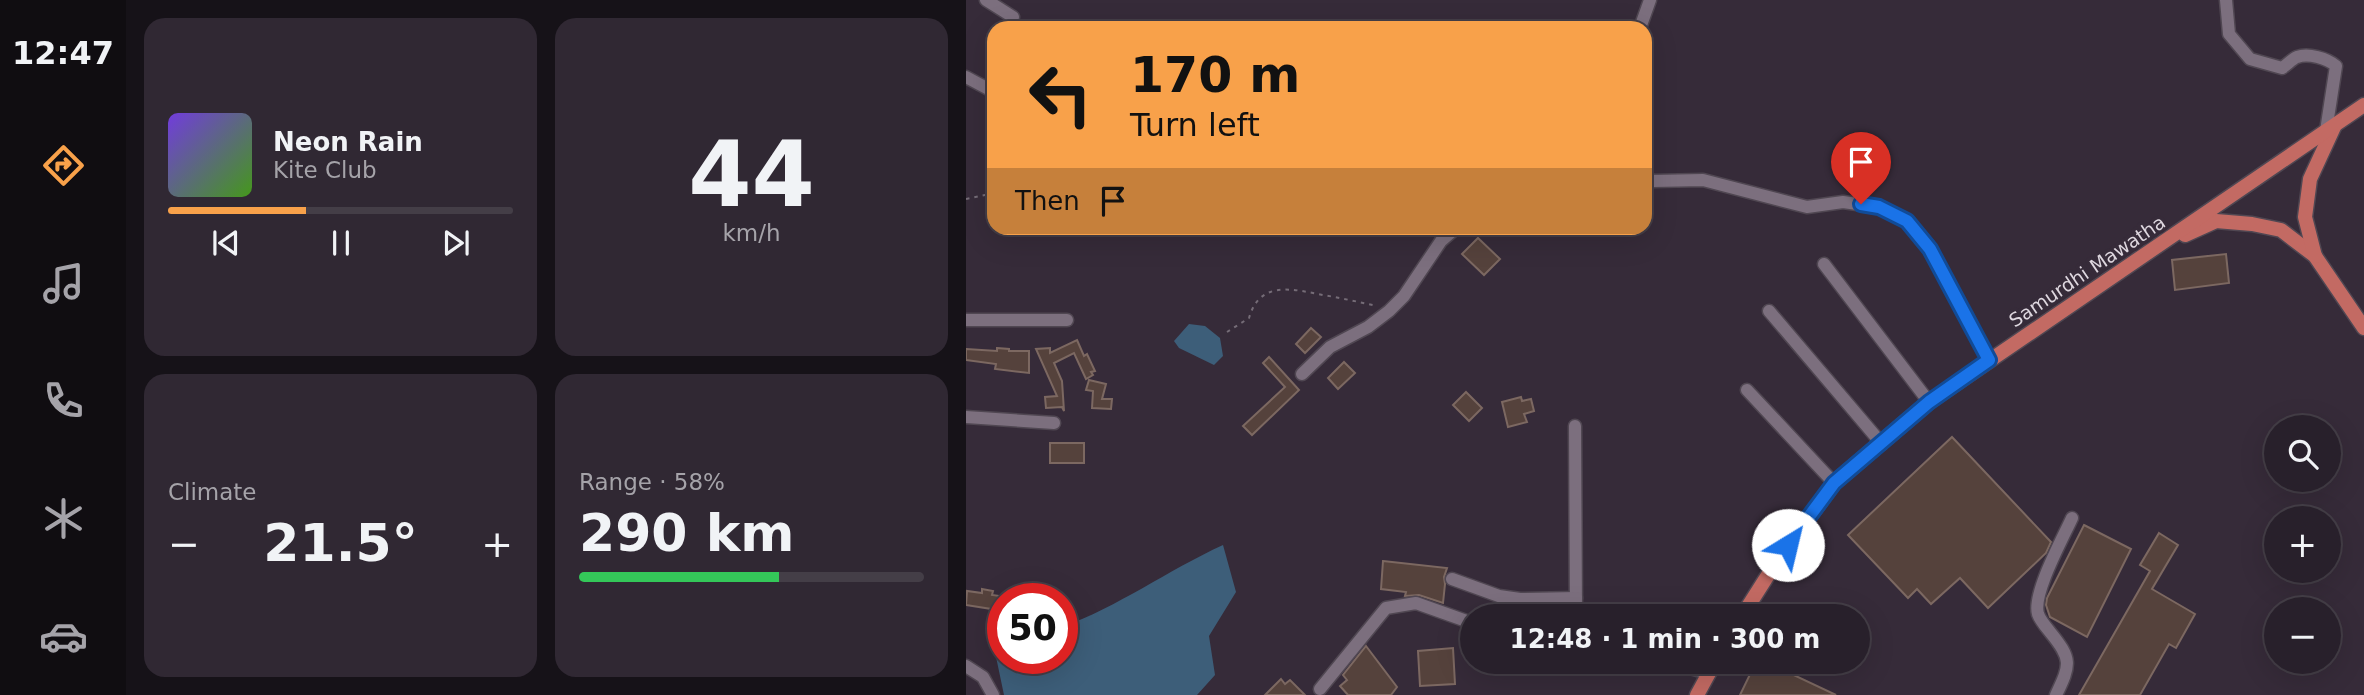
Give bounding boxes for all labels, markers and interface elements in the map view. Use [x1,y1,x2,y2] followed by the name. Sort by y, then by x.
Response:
[12,34,114,72] text: 12:47
[1130,47,1300,104] text: 170 m
[1015,49,1106,140] icon: left
[1130,106,1260,144] text: Turn left
[688,122,815,227] text: 44
[273,127,423,157] text: Neon Rain
[1831,132,1891,204] pin
[39,141,88,190] icon: directions
[1842,143,1880,181] icon: arrive
[273,157,377,183] text: Kite Club
[1094,182,1132,220] icon: arrive
[1015,186,1080,216] text: Then
[2005,211,2169,331] street label: Samurdhi Mawatha
[722,220,781,246] text: km/h
[207,224,245,262] icon: previous
[322,224,360,262] icon: pause
[437,224,475,262] icon: next
[39,259,88,308] icon: music
[39,376,88,425] icon: phone
[2264,415,2341,674] map controls
[2264,415,2341,492] button: search
[579,469,725,495] text: Range · 58%
[168,479,257,505] text: Climate
[39,494,88,543] icon: climate
[579,503,794,563] text: 290 km
[2264,506,2341,583] button: +
[1751,508,1825,582] position arrow
[263,513,418,573] text: 21.5°
[168,522,200,566] text: −
[481,522,513,566] text: +
[987,583,1078,674] speed limit sign: 50
[2264,597,2341,674] button: −
[39,612,88,661] icon: car
[1510,624,1820,654] text: 12:48 · 1 min · 300 m

